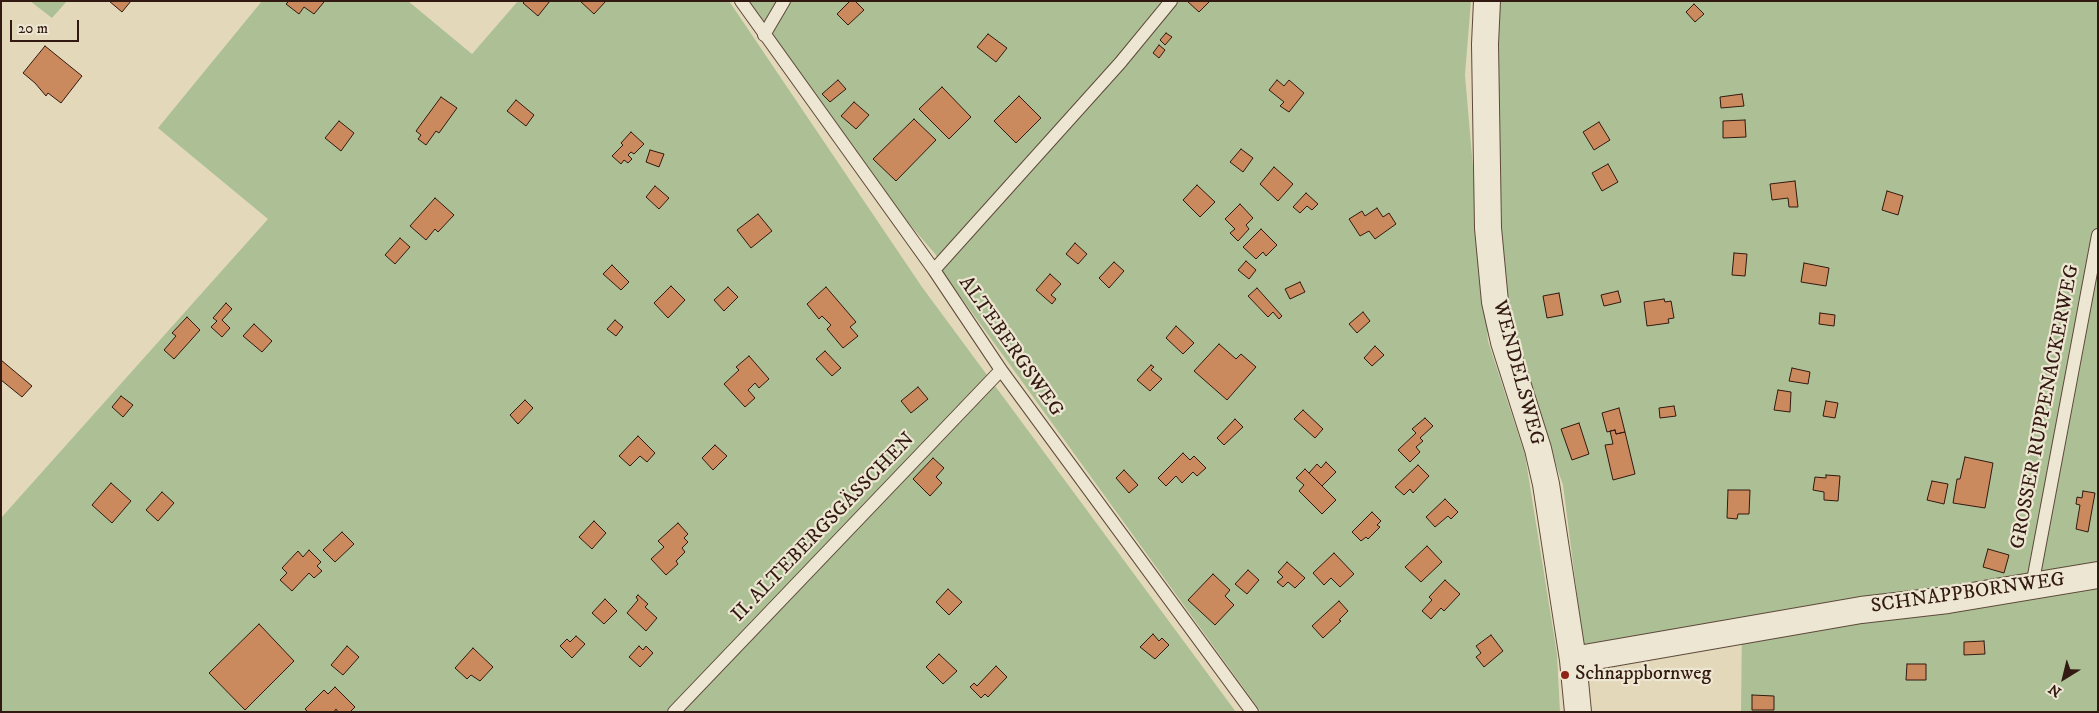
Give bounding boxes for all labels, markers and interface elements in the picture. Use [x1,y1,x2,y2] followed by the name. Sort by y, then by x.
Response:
[12,10,81,42] scale bar
[18,19,48,38] text: 20 m
[2007,263,2085,551] street label: GROSSER RUPPENACKERWEG
[953,272,1067,422] street label: ALTEBERGSWEG
[1486,298,1548,448] street label: WENDELSWEG
[727,429,921,627] street label: II. ALTEBERGSGÄSSCHEN
[1870,569,2066,619] street label: SCHNAPPBORNWEG
[2039,653,2089,703] north arrow
[1575,663,1711,687] place label: Schnappbornweg
[1559,669,1571,681] marker: Schnappbornweg
[2045,679,2065,701] text: N

